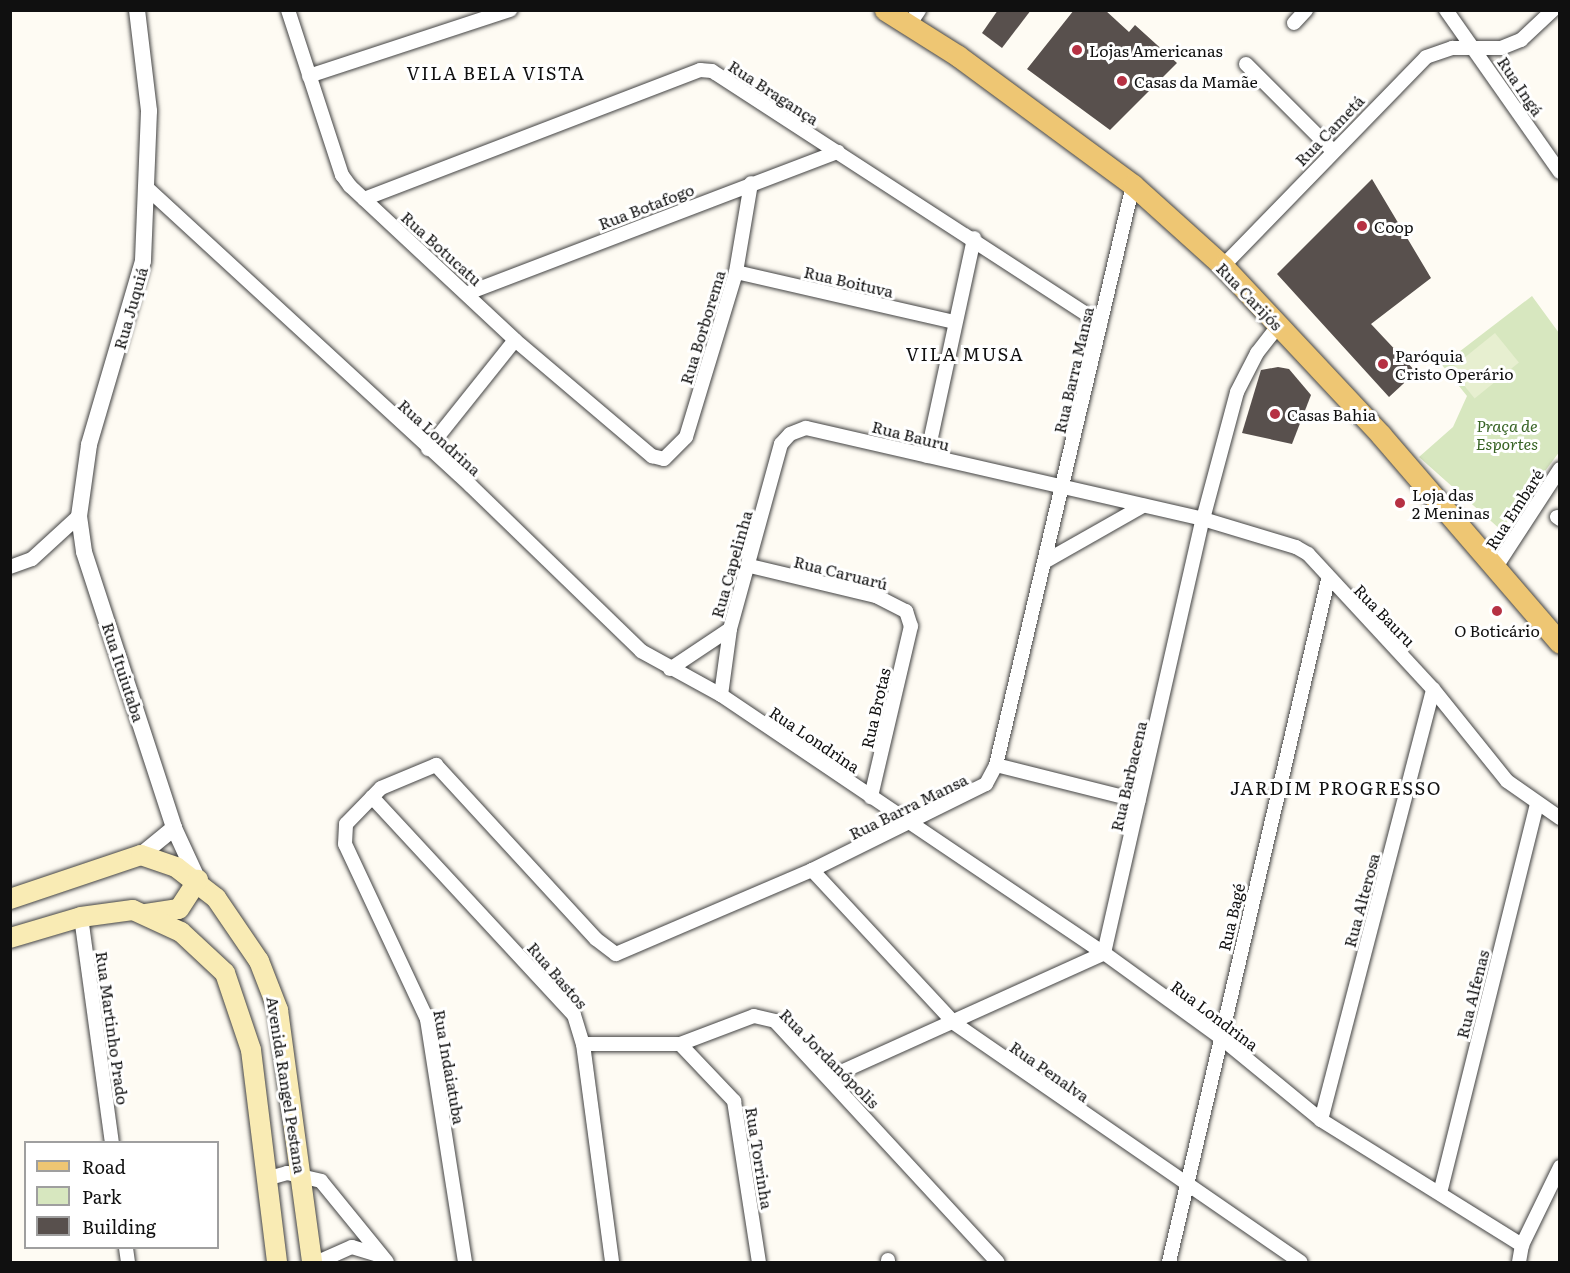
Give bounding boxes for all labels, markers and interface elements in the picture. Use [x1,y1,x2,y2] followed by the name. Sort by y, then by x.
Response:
[1089,40,1223,60] place label: Lojas Americanas
[1070,43,1084,57] marker: Lojas Americanas
[1494,53,1548,119] street label: Rua Ingá
[725,56,823,128] street label: Rua Bragança
[407,62,585,84] district label: VILA BELA VISTA
[1134,71,1258,91] place label: Casas da Mamãe
[1115,74,1129,88] marker: Casas da Mamãe
[1291,91,1367,169] street label: Rua Cametá
[595,179,697,233] street label: Rua Botafogo
[398,207,486,289] street label: Rua Botucatu
[1374,216,1414,236] place label: Coop
[1355,219,1369,233] marker: Coop
[1213,258,1287,334] street label: Rua Carijós
[802,261,896,301] street label: Rua Boituva
[109,265,151,351] street label: Rua Juquiá
[675,268,729,386] street label: Rua Borborema
[1049,305,1097,435] street label: Rua Barra Mansa
[906,343,1024,365] district label: VILA MUSA
[1395,345,1514,383] place label: Paróquia Cristo Operário
[1376,357,1390,371] marker: Paróquia Cristo Operário
[395,395,485,479] street label: Rua Londrina
[1287,404,1376,424] place label: Casas Bahia
[1268,407,1282,421] marker: Casas Bahia
[1476,415,1538,453] park label: Praça de Esportes
[870,416,952,454] street label: Rua Bauru
[1481,465,1547,553] street label: Rua Embaré
[1412,484,1489,522] place label: Loja das 2 Meninas
[1393,496,1407,510] marker: Loja das 2 Meninas
[707,508,755,620] street label: Rua Capelinha
[792,551,890,593] street label: Rua Caruarú
[1350,580,1420,650] street label: Rua Bauru
[1490,604,1504,618] marker: O Boticário
[99,620,149,724] street label: Rua Ituiutaba
[1454,620,1540,640] place label: O Boticário
[856,666,894,750] street label: Rua Brotas
[766,702,864,776] street label: Rua Londrina
[1106,719,1150,833] street label: Rua Barbacena
[846,769,970,843] street label: Rua Barra Mansa
[1230,777,1442,799] district label: JARDIM PROGRESSO
[1339,851,1383,949] street label: Rua Alterosa
[1214,881,1248,953] street label: Rua Bagé
[524,938,592,1012] street label: Rua Bastos
[1452,948,1492,1040] street label: Rua Alfenas
[93,950,133,1106] street label: Rua Martinho Prado
[1167,976,1263,1054] street label: Rua Londrina
[263,995,311,1175] street label: Avenida Rangel Pestana
[776,1004,884,1112] street label: Rua Jordanópolis
[430,1008,470,1126] street label: Rua Indaiatuba
[1007,1037,1093,1105] street label: Rua Penalva
[742,1106,778,1210] street label: Rua Torrinha
[24,1141,219,1249] legend
[82,1153,126,1180] text: Road
[82,1183,121,1210] text: Park
[82,1213,156,1240] text: Building

